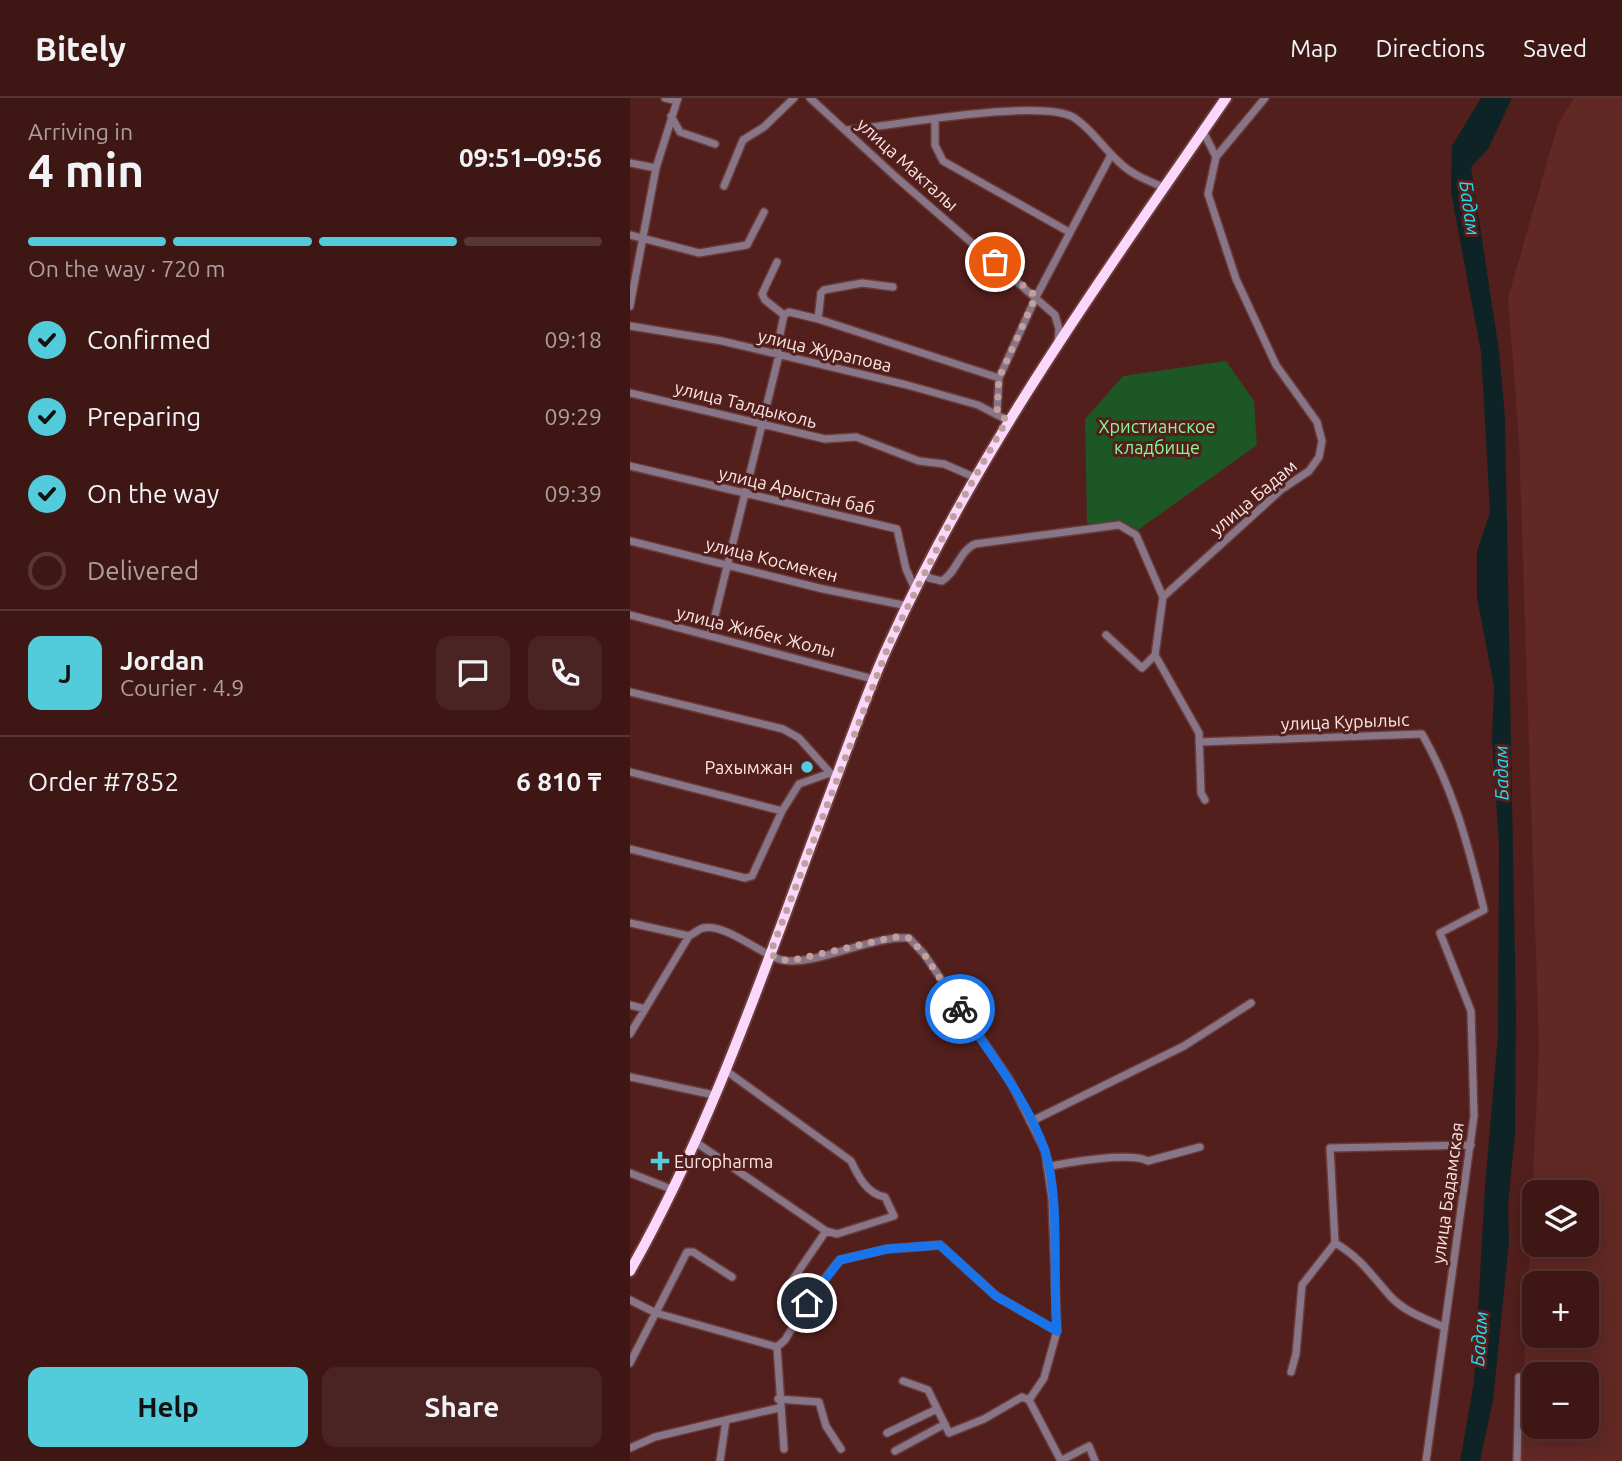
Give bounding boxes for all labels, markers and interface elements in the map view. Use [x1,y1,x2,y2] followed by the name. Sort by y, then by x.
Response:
[35,30,126,67] text: Bitely
[1290,35,1337,62] text: Map
[1375,35,1485,62] text: Directions
[1523,35,1587,62] text: Saved
[853,113,963,215] street label: улица Макталы
[28,119,133,144] text: Arriving in
[459,143,602,172] text: 09:51–09:56
[28,144,144,196] text: 4 min
[1455,179,1485,237] water label: Бадам
[965,232,1025,292] pin
[976,243,1014,281] icon: bag
[28,256,225,281] text: On the way · 720 m
[28,321,66,359] icon: check
[87,325,211,354] text: Confirmed
[756,325,894,375] street label: улица Журапова
[544,327,602,352] text: 09:18
[673,377,819,431] street label: улица Талдыколь
[28,398,66,436] icon: check
[87,402,201,431] text: Preparing
[544,404,602,429] text: 09:29
[1098,416,1216,457] park label: Христианское кладбище
[1206,455,1300,539] street label: улица Бадам
[717,462,877,518] street label: улица Арыстан баб
[28,475,66,513] icon: check
[87,479,219,508] text: On the way
[544,481,602,506] text: 09:39
[704,533,840,585] street label: улица Космекен
[87,556,199,585] text: Delivered
[674,602,838,660] street label: улица Жибек Жолы
[436,636,510,710] button: chat
[528,636,602,710] button: phone
[120,646,205,675] text: Jordan
[58,659,72,688] text: J
[120,675,244,700] text: Courier · 4.9
[1280,709,1410,733] street label: улица Курылыс
[1490,745,1512,801] water label: Бадам
[704,757,793,777] place label: Рахымжан
[799,759,815,775] marker: Рахымжан
[28,767,179,796] text: Order #7852
[516,767,602,796] text: 6 810 ₸
[925,974,995,1044] courier
[941,990,979,1028] icon: bike
[1427,1121,1467,1265] street label: улица Бадамская
[674,1151,773,1171] place label: Europharma
[652,1153,668,1169] marker: Europharma
[1522,1180,1599,1439] map controls
[1522,1180,1599,1257] button: layers
[1522,1271,1599,1348] button: +
[777,1273,837,1333] pin
[788,1284,826,1322] icon: home
[1466,1311,1492,1367] water label: Бадам
[1522,1362,1599,1439] button: −
[28,1367,308,1447] button: Help
[322,1367,602,1447] button: Share

